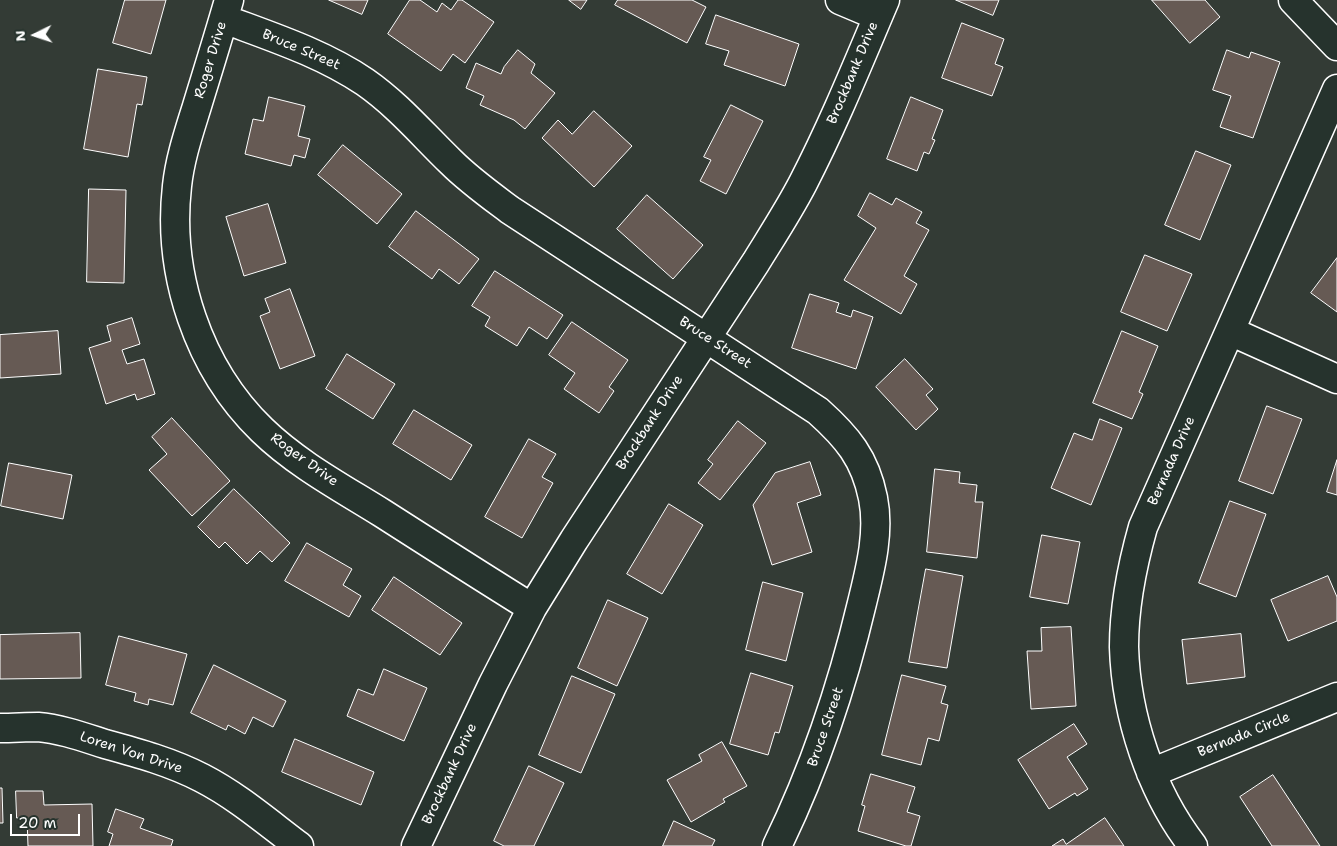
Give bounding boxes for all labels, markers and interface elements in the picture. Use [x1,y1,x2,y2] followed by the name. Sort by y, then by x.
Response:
[10,10,60,60] north arrow
[191,19,231,101] street label: Roger Drive
[824,19,882,127] street label: Brockbank Drive
[259,26,343,74] street label: Bruce Street
[11,30,29,42] text: N
[676,313,754,373] street label: Bruce Street
[613,372,687,474] street label: Brockbank Drive
[1145,414,1199,508] street label: Bernada Drive
[267,430,341,490] street label: Roger Drive
[805,685,847,769] street label: Bruce Street
[1195,709,1293,761] street label: Bernada Circle
[419,721,481,827] street label: Brockbank Drive
[77,728,185,778] street label: Loren Von Drive
[12,804,82,836] scale bar
[18,813,57,833] text: 20 m

